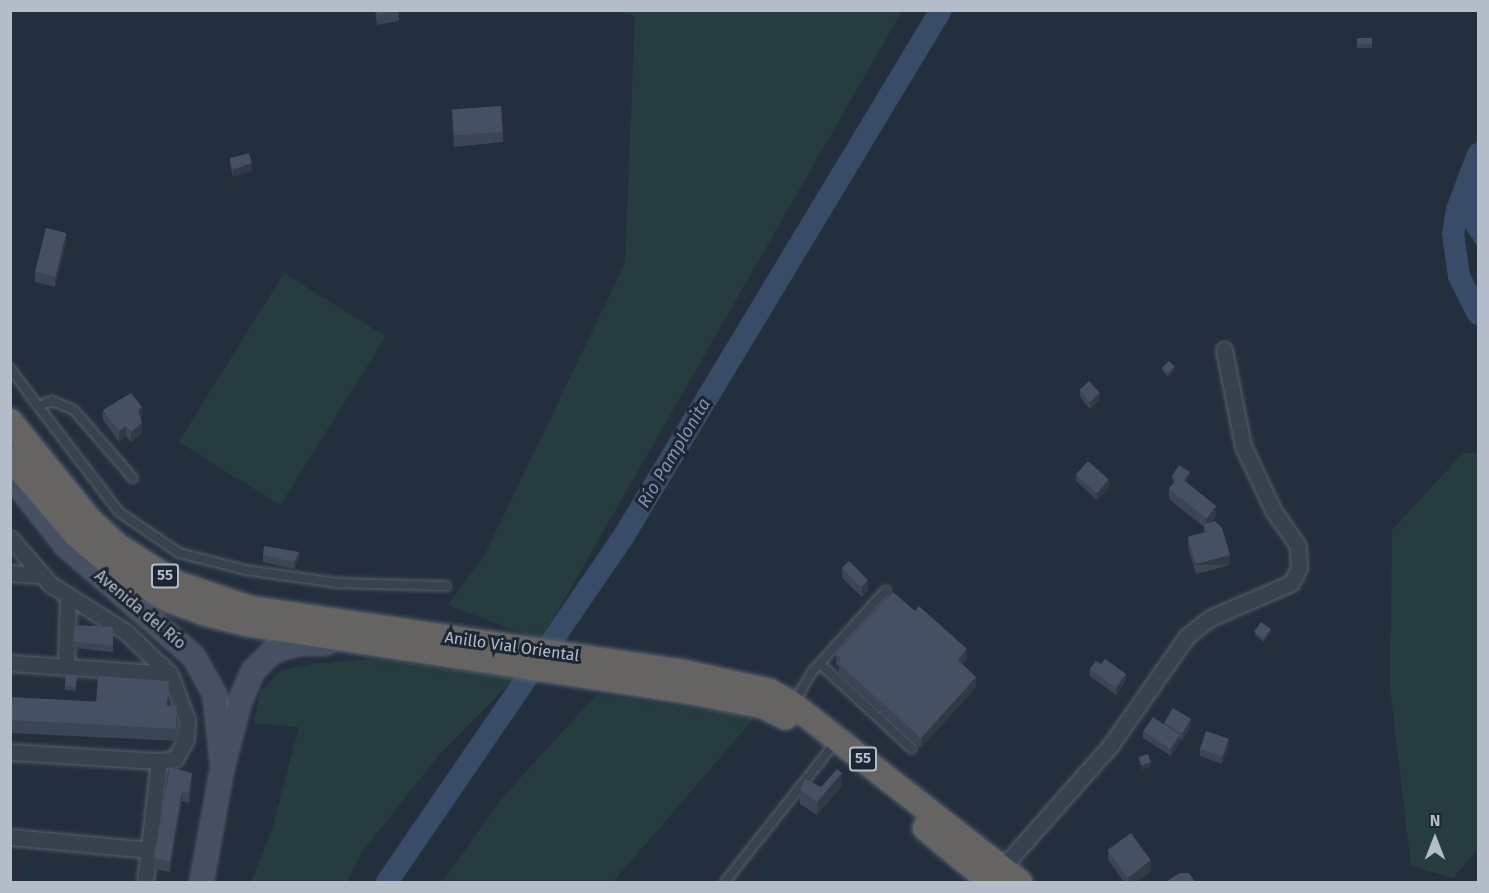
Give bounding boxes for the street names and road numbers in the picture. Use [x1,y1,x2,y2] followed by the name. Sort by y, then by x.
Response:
[150,564,180,588] road number: 55
[91,566,189,654] street label: Avenida del Río
[444,628,580,666] street label: Anillo Vial Oriental
[848,747,878,771] road number: 55

